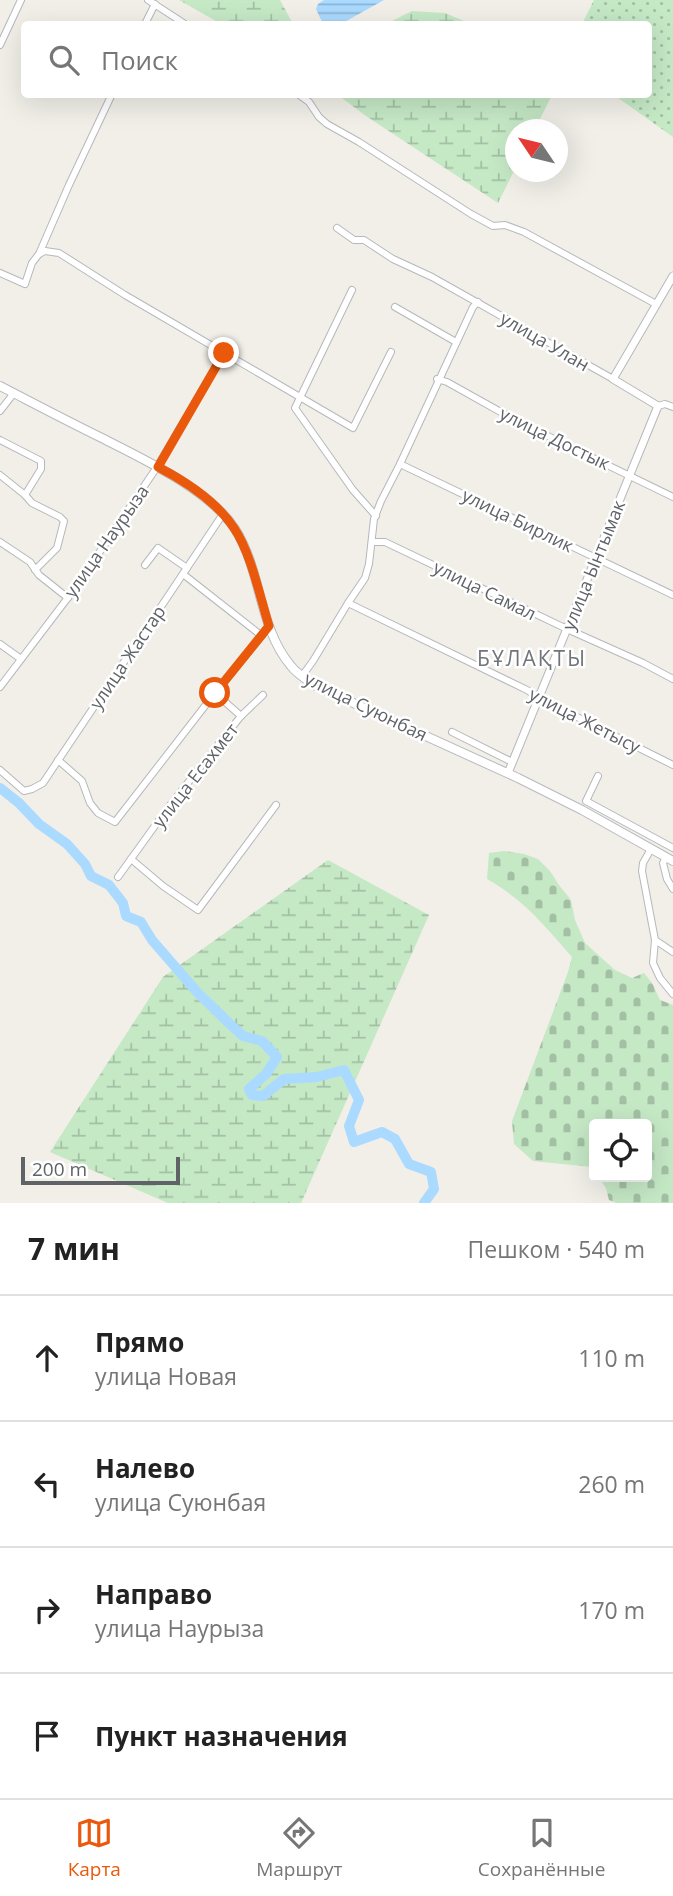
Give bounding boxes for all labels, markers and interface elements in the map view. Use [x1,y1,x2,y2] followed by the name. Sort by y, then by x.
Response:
[21,21,652,98] search box
[45,41,83,79] icon: search
[101,42,178,78] text: Поиск
[505,119,568,182] north arrow
[496,306,594,376] street label: улица Улан
[208,337,239,368] route end
[496,401,615,475] street label: улица Достык
[58,480,154,602] street label: улица Наурыза
[458,483,578,558] street label: улица Бирлик
[556,496,630,634] street label: улица Ынтымак
[430,555,540,625] street label: улица Самал
[84,601,170,713] street label: улица Жастар
[477,644,587,672] district label: БҰЛАҚТЫ
[300,666,432,746] street label: улица Суюнбая
[199,677,230,708] route start
[525,682,646,759] street label: улица Жетысу
[147,717,244,832] street label: улица Есахмет
[589,1119,652,1182] map controls
[589,1119,652,1182] button: locate
[21,1154,180,1186] scale bar
[32,1156,87,1182] text: 200 m
[28,1228,120,1269] text: 7 мин
[468,1233,645,1265] text: Пешком · 540 m
[95,1324,184,1360] text: Прямо
[28,1339,66,1377] icon: ahead
[578,1342,645,1374] text: 110 m
[95,1360,237,1392] text: улица Новая
[95,1450,195,1486] text: Налево
[28,1465,66,1503] icon: left
[578,1468,645,1500] text: 260 m
[95,1486,266,1518] text: улица Суюнбая
[95,1576,212,1612] text: Направо
[28,1591,66,1629] icon: right
[578,1594,645,1626] text: 170 m
[95,1612,264,1644] text: улица Наурыза
[28,1717,66,1755] icon: arrive
[95,1718,348,1754] text: Пункт назначения
[68,1814,121,1882] tab: Карта
[256,1814,342,1882] tab: Маршрут
[478,1814,605,1882] tab: Сохранённые

